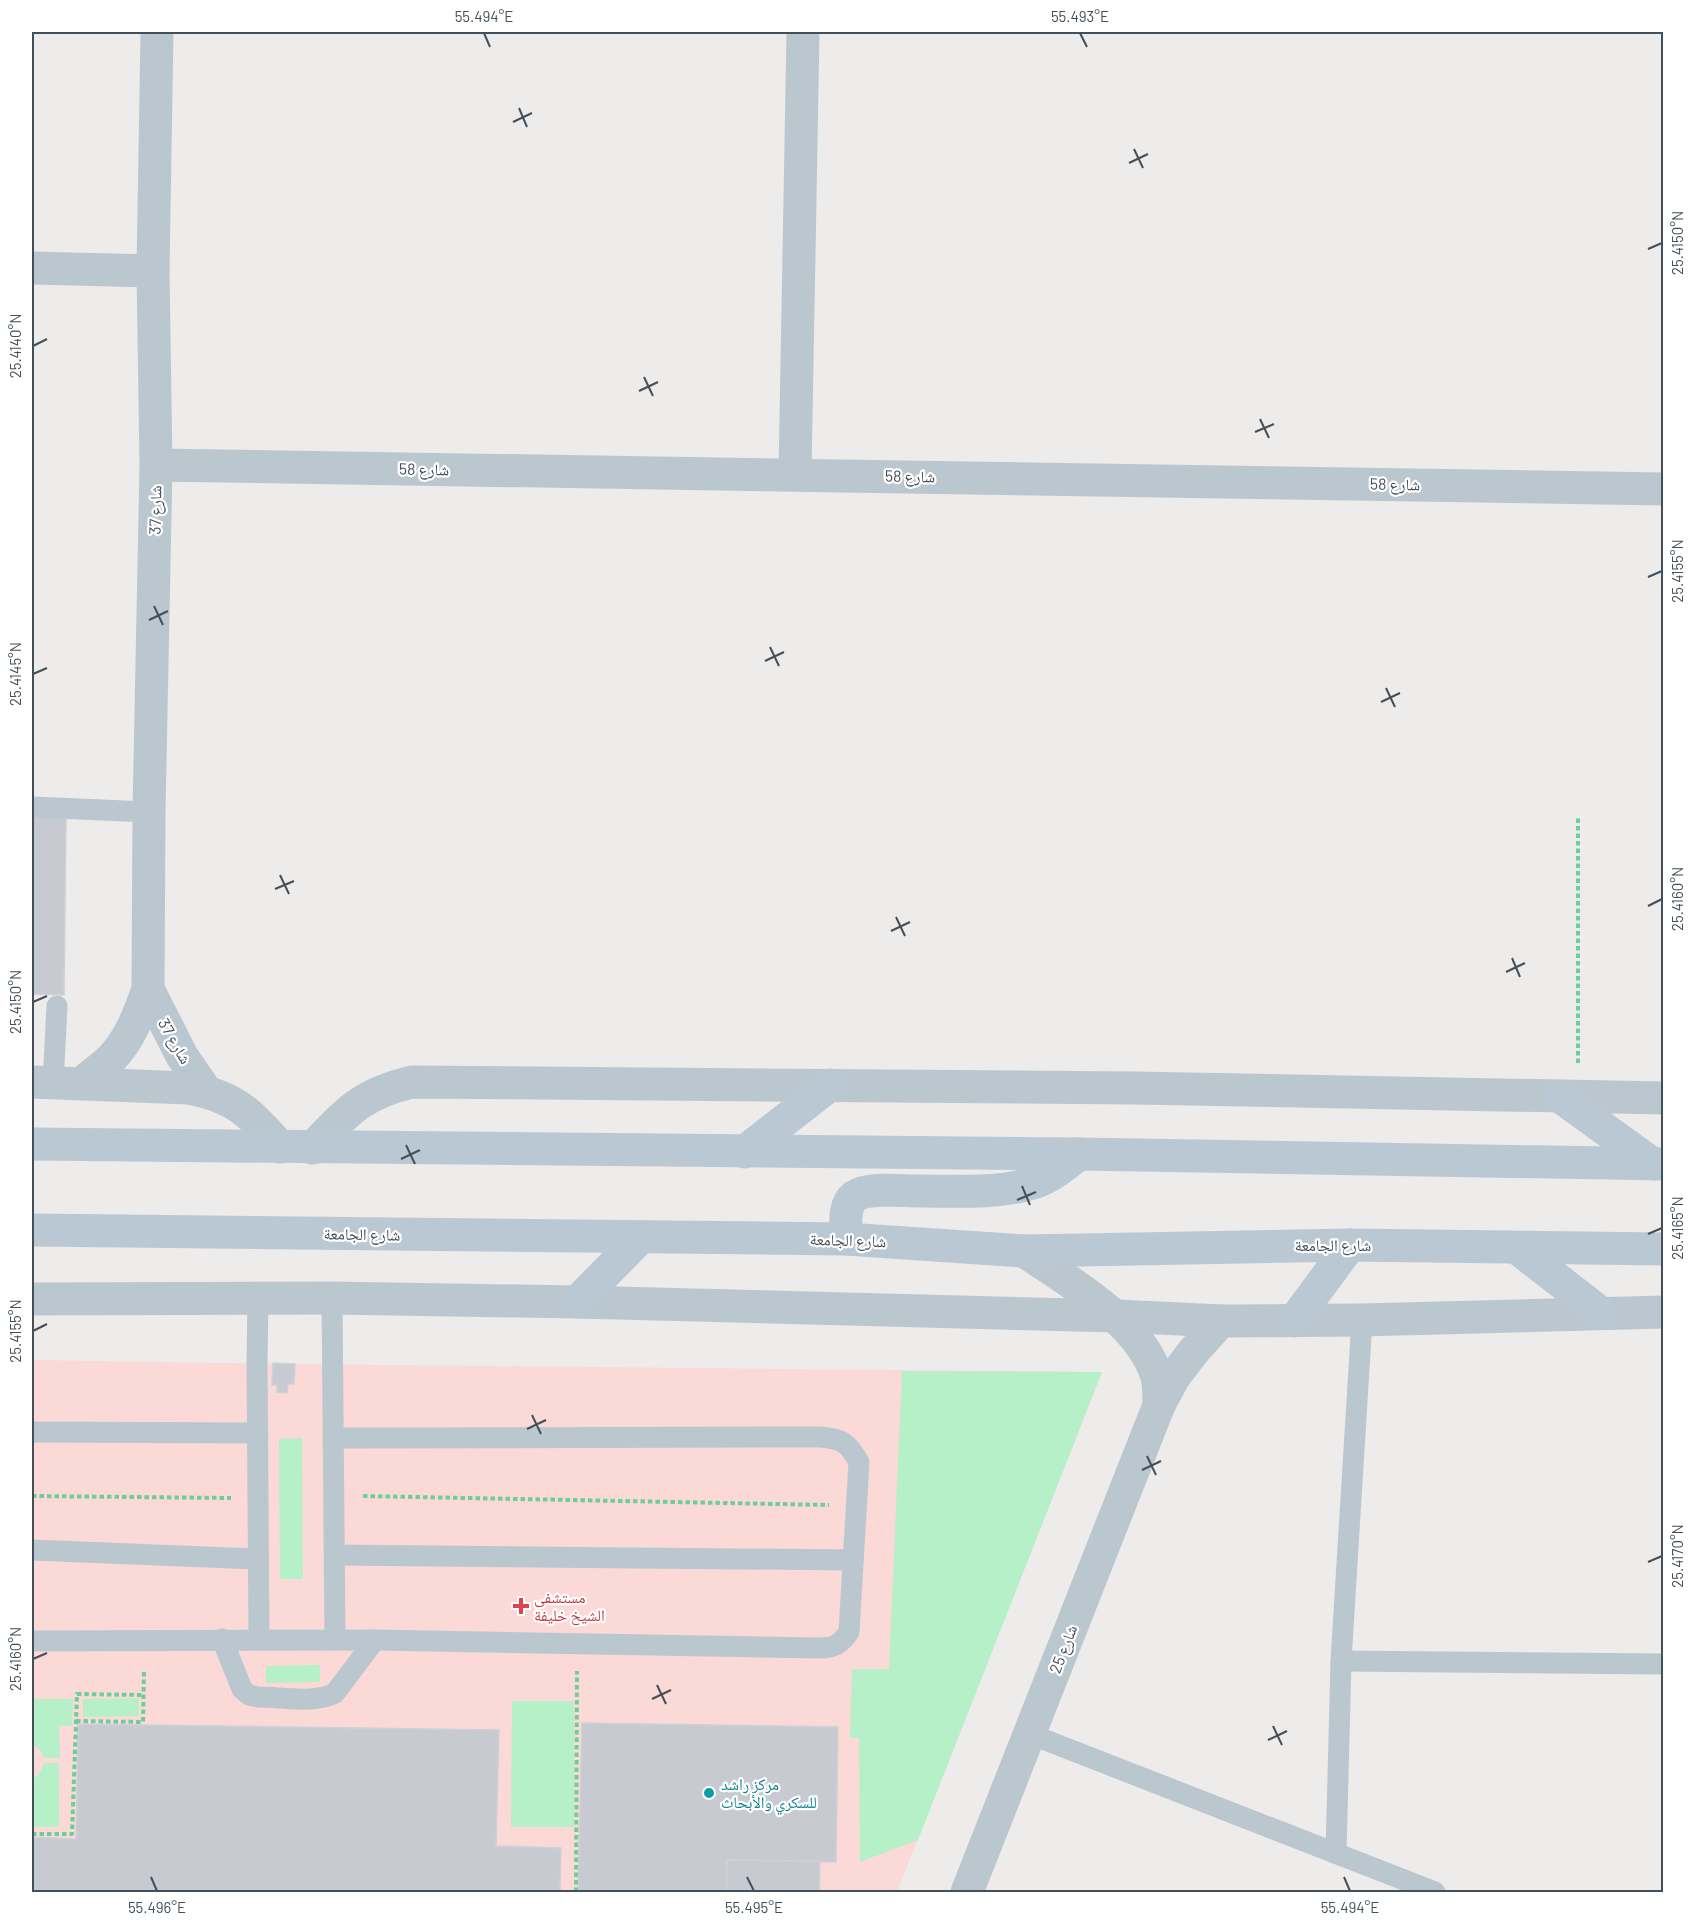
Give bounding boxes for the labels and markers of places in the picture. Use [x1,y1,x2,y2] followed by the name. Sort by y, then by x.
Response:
[534,1587,605,1626] place label: مستشفى الشيخ خليفة
[512,1597,530,1615] marker: مستشفى الشيخ خليفة
[721,1774,817,1815] place label: مركز راشد للسكري والأبحاث
[702,1786,716,1800] marker: مركز راشد للسكري والأبحاث

